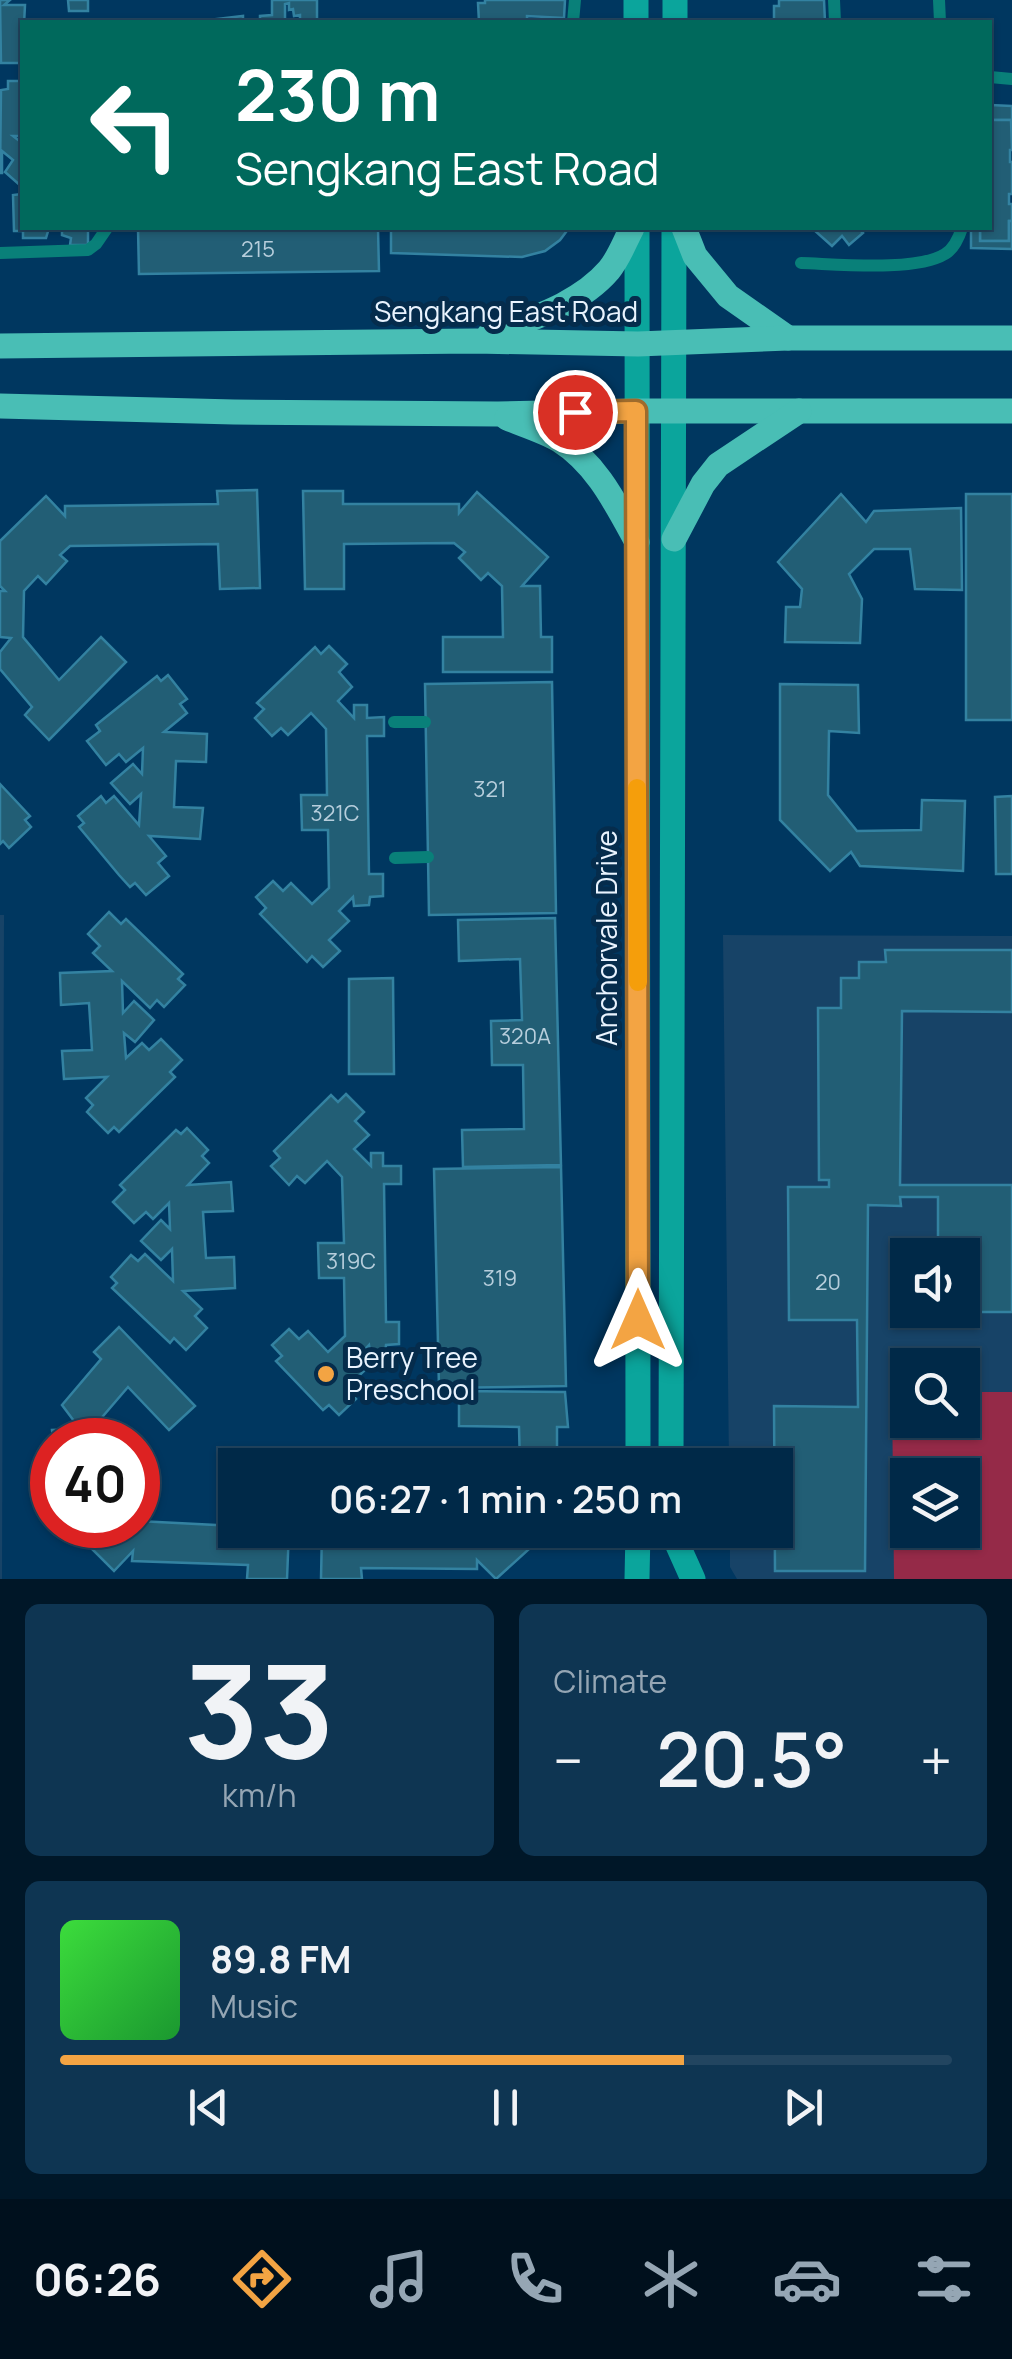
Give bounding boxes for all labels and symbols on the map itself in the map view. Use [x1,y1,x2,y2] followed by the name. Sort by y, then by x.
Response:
[241,234,275,264] house number: 215
[374,292,638,330] street label: Sengkang East Road
[533,370,618,455] pin
[473,774,507,804] house number: 321
[310,798,360,828] house number: 321C
[587,830,625,1046] street label: Anchorvale Drive
[499,1021,551,1051] house number: 320A
[326,1246,376,1276] house number: 319C
[483,1263,517,1293] house number: 319
[815,1267,841,1297] house number: 20
[586,1268,690,1372] position arrow
[346,1338,478,1408] place label: Berry Tree Preschool
[315,1363,337,1385] marker: Berry Tree Preschool
[30,1418,160,1548] speed limit sign: 40

